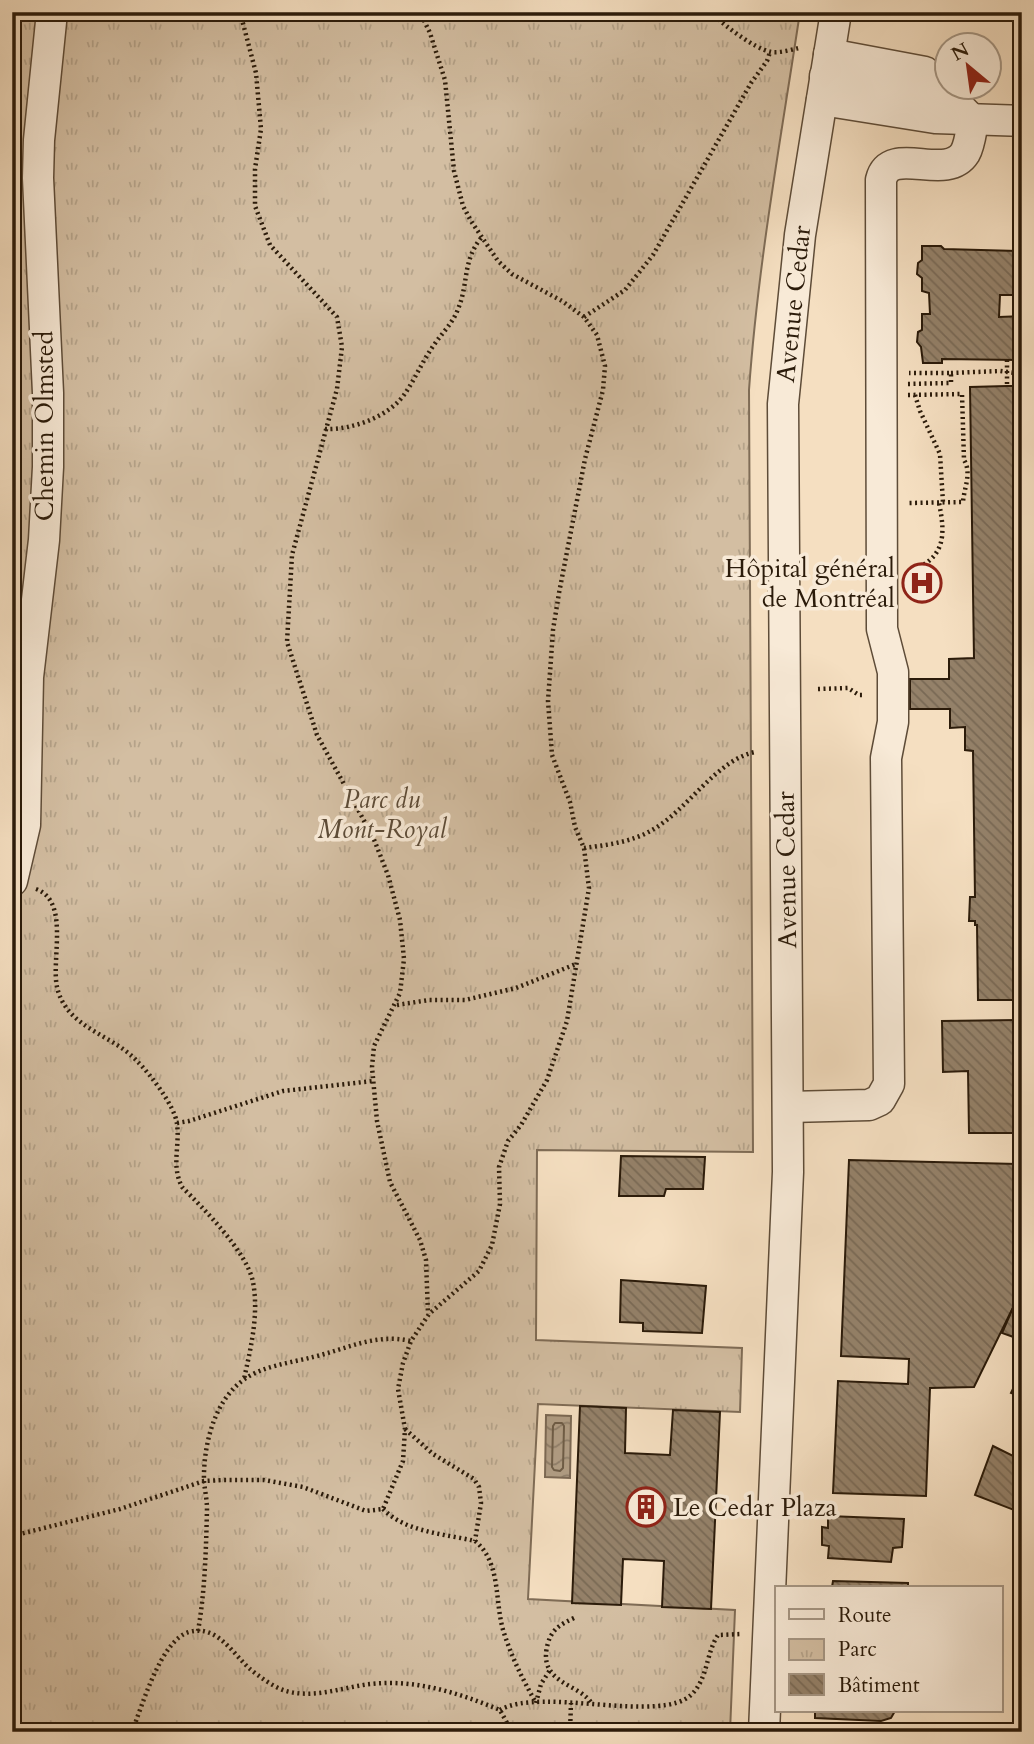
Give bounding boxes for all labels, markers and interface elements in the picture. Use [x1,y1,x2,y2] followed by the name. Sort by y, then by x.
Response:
[932,32,1002,102] north arrow
[947,36,974,67] text: N
[768,223,819,384] street label: Avenue Cedar
[27,331,62,521] street label: Chemin Olmsted
[725,551,895,616] place label: Hôpital général de Montréal
[901,562,943,604] hospital icon: Hôpital général de Montréal
[317,782,447,847] park label: Parc du Mont-Royal
[768,790,805,949] street label: Avenue Cedar
[625,1486,667,1528] building icon: Le Cedar Plaza
[673,1490,837,1525] place label: Le Cedar Plaza
[775,1586,1002,1712] legend
[838,1601,892,1630] text: Route
[838,1635,877,1664] text: Parc
[838,1671,920,1700] text: Bâtiment

